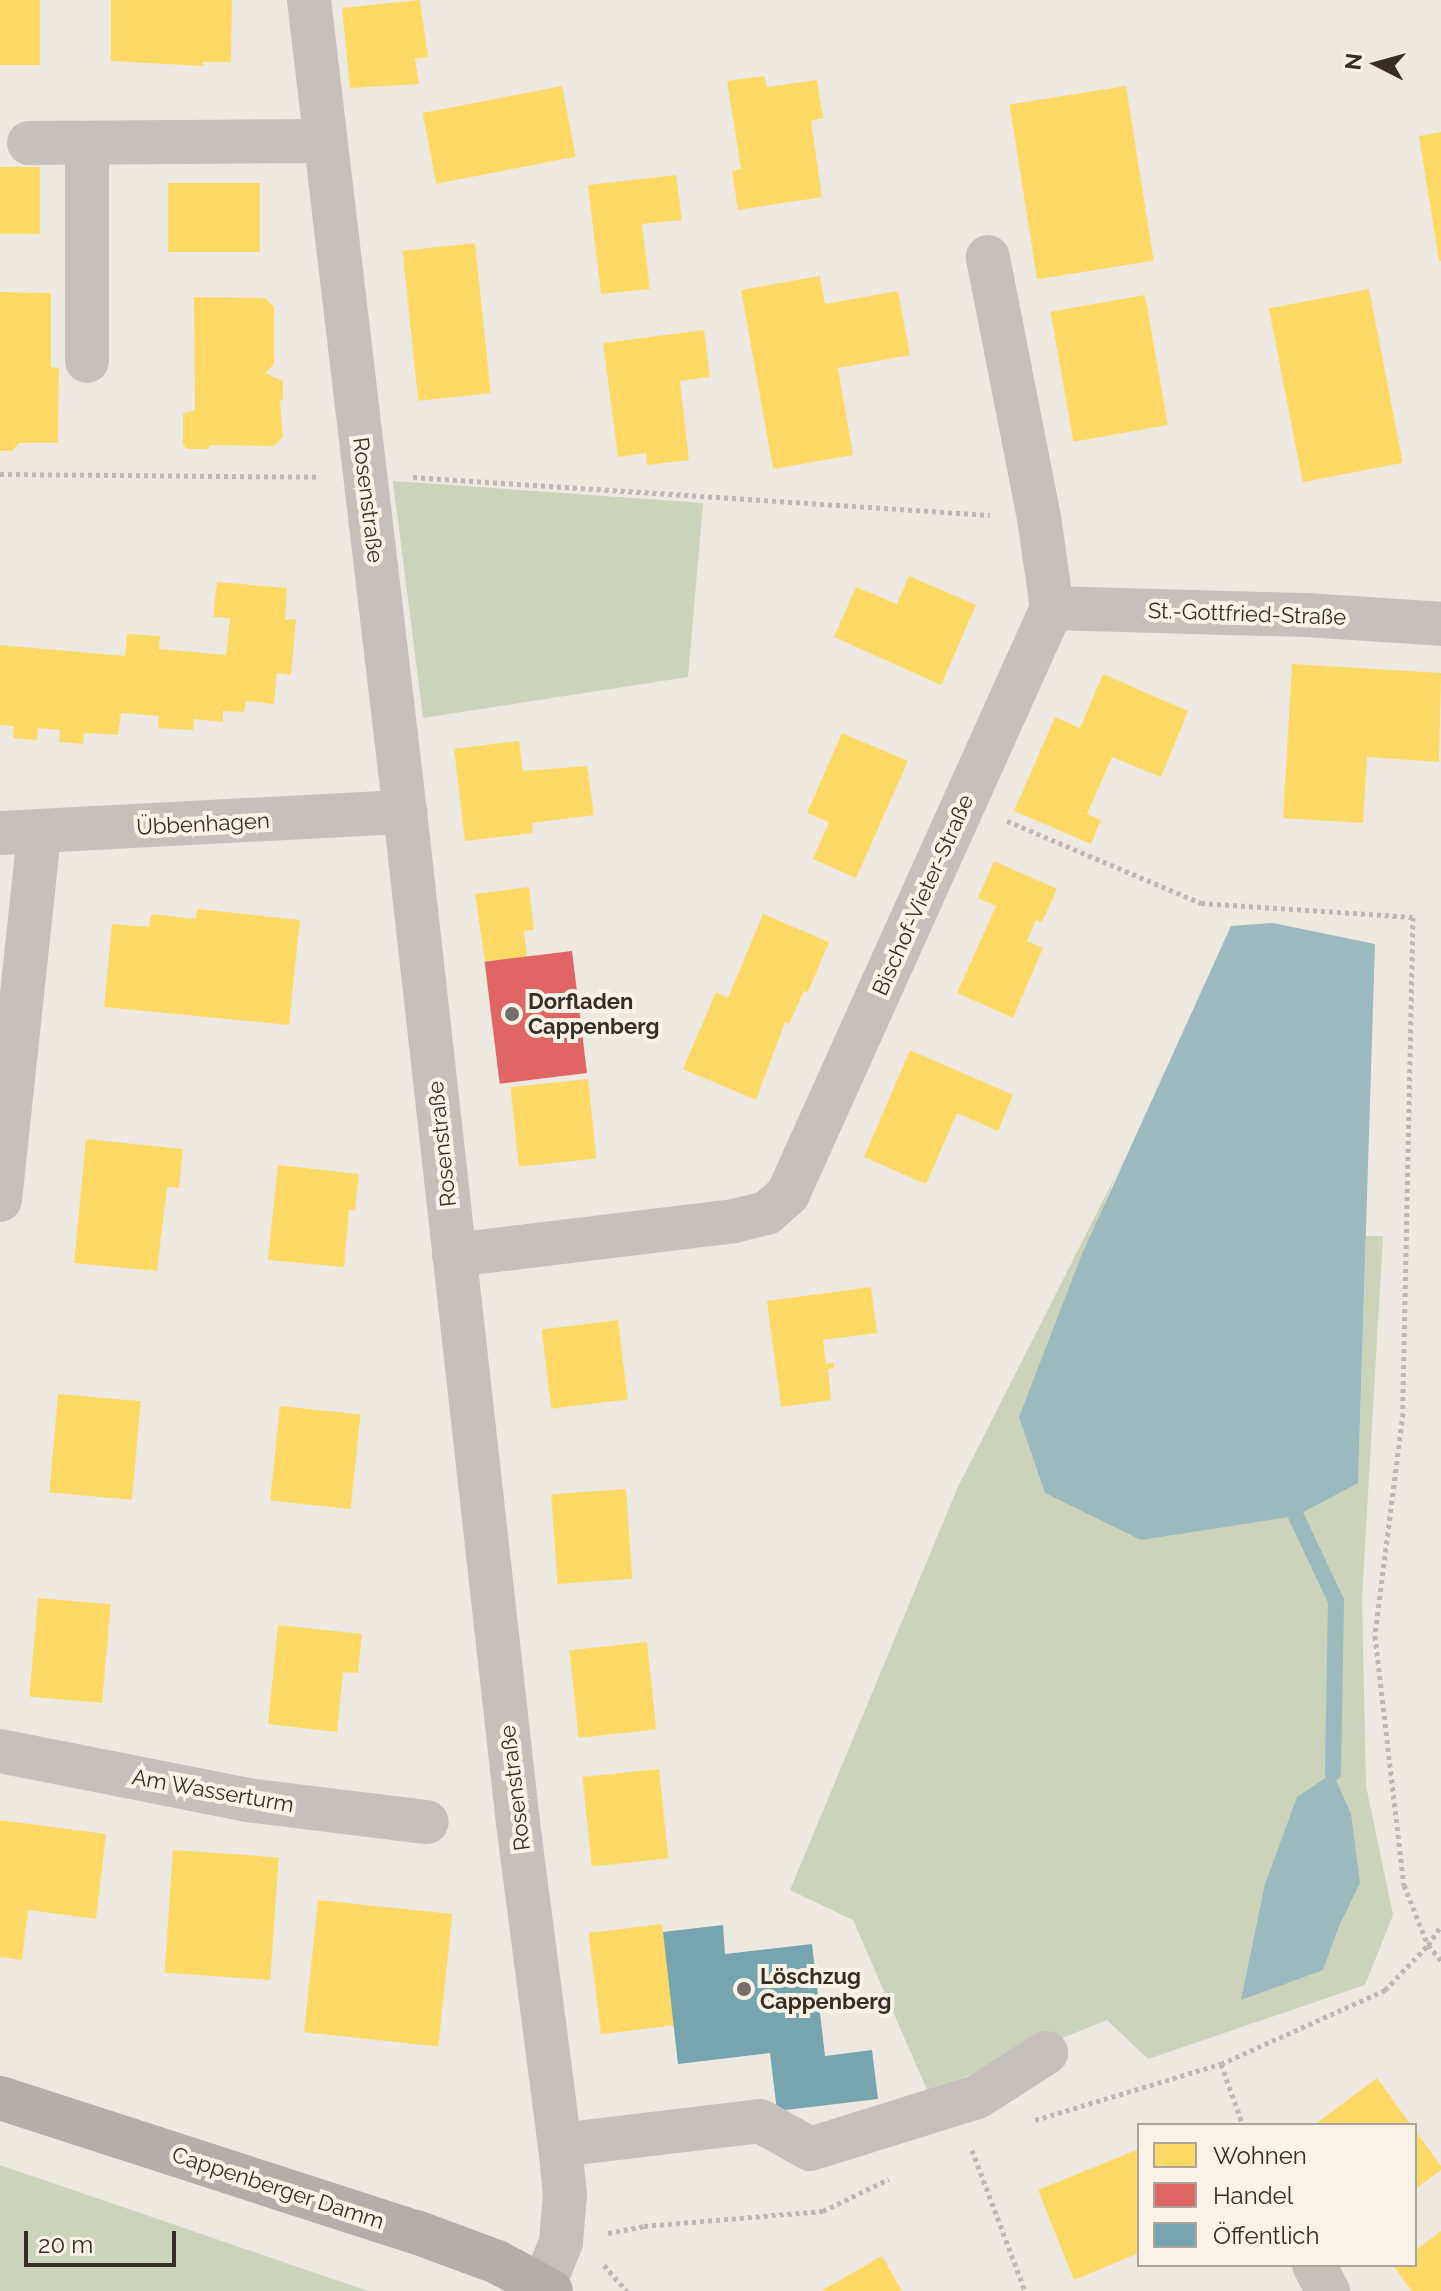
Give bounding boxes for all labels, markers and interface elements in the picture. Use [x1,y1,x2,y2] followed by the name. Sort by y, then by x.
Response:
[1337,24,1417,104] north arrow
[1339,52,1367,71] text: N
[347,436,389,564] street label: Rosenstraße
[1147,597,1347,631] street label: St.-Gottfried-Straße
[867,790,979,1000] street label: Bischof-Vieter-Straße
[136,807,270,841] street label: Übbenhagen
[528,988,660,1040] place label: Dorfladen Cappenberg
[503,1005,521,1023] marker: Dorfladen Cappenberg
[422,1080,462,1208] street label: Rosenstraße
[494,1724,536,1852] street label: Rosenstraße
[130,1764,296,1818] street label: Am Wasserturm
[760,1963,892,2014] place label: Löschzug Cappenberg
[735,1980,753,1998] marker: Löschzug Cappenberg
[1137,2123,1417,2267] legend
[168,2141,388,2235] street label: Cappenberger Damm
[1213,2141,1307,2170] text: Wohnen
[1213,2181,1293,2210] text: Handel
[28,2215,180,2265] scale bar
[1213,2221,1320,2250] text: Öffentlich
[38,2230,93,2259] text: 20 m

